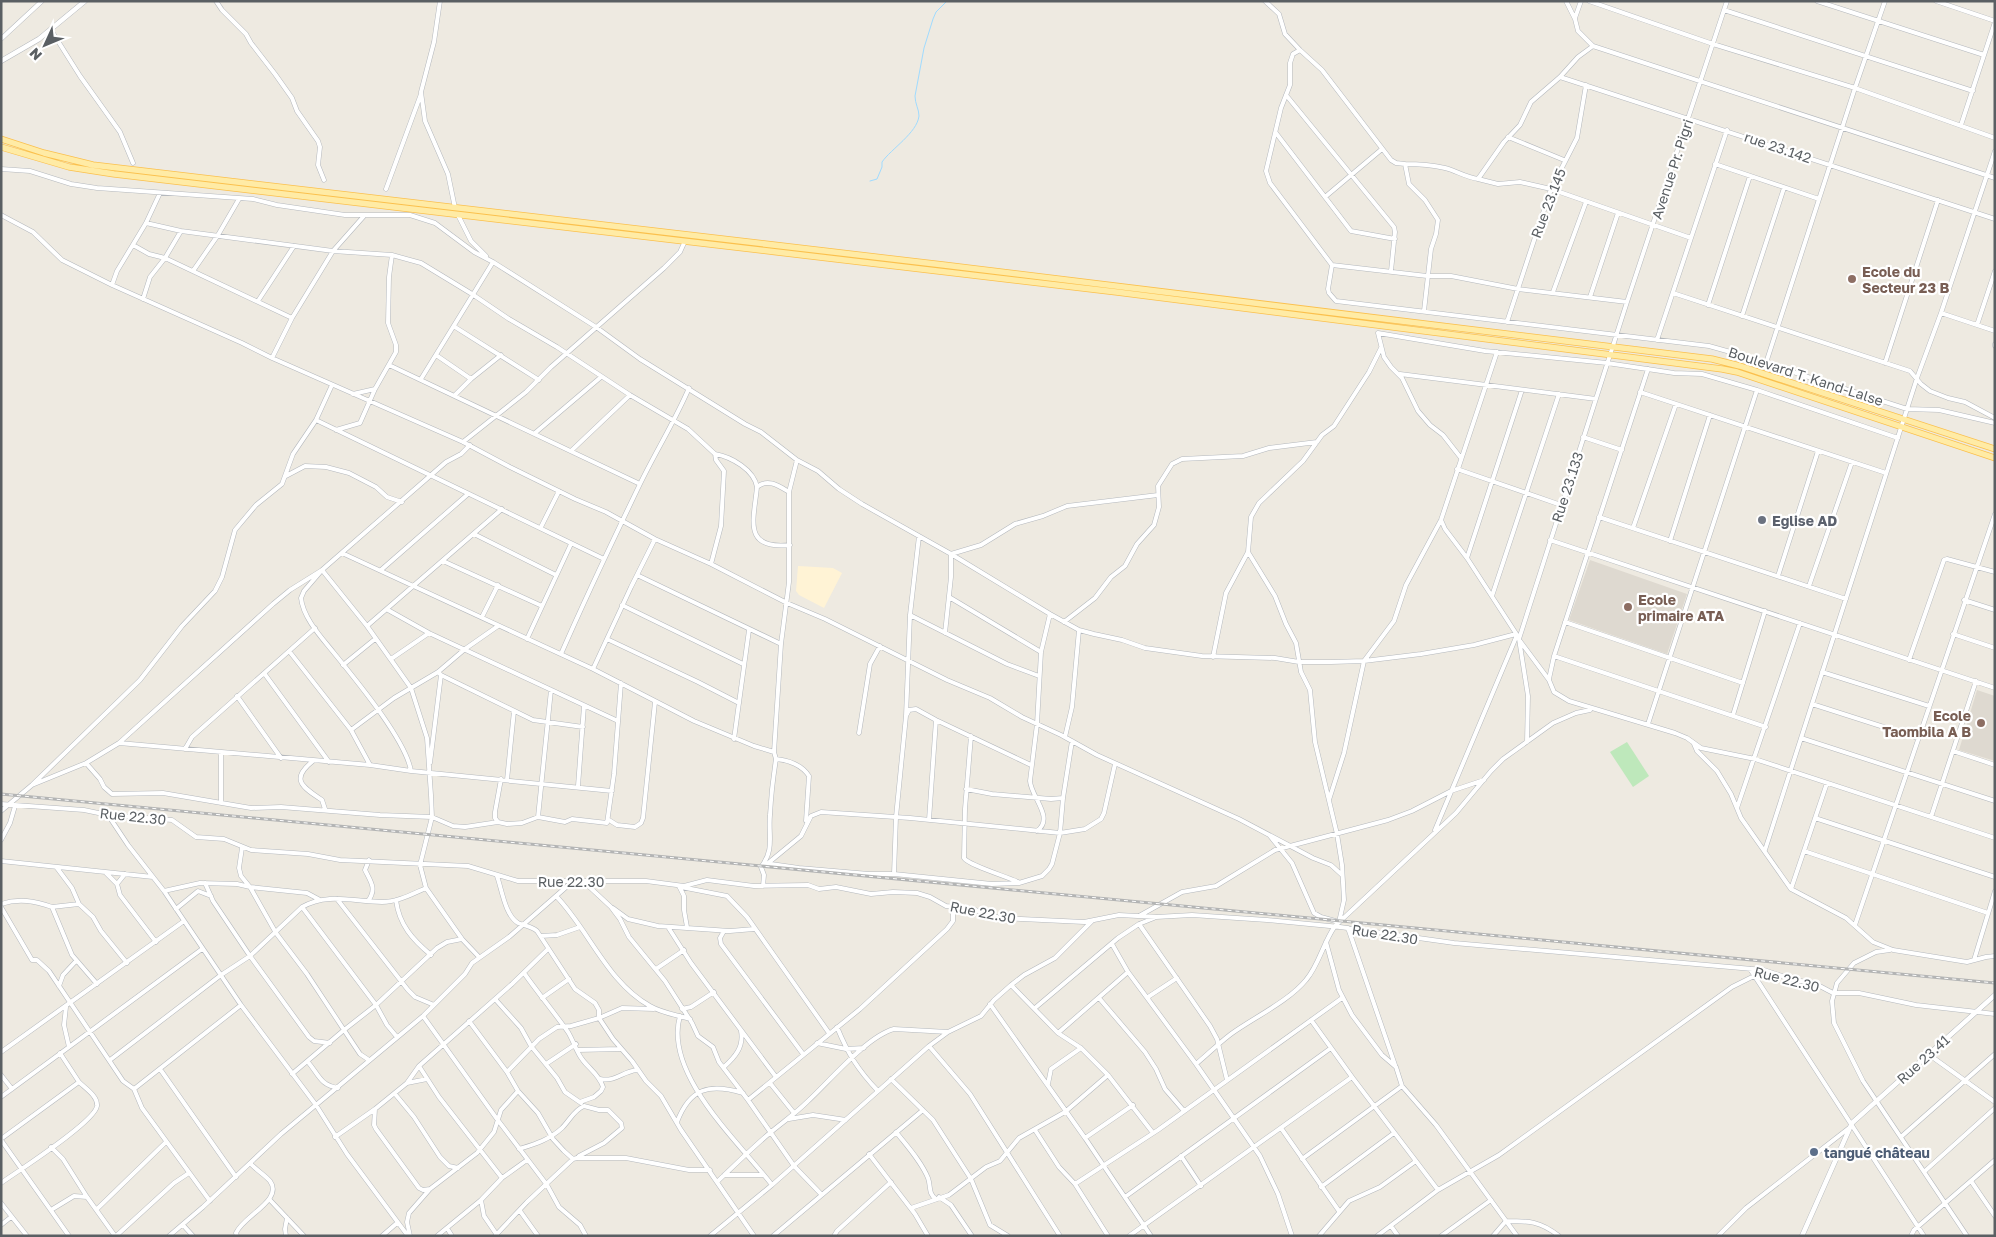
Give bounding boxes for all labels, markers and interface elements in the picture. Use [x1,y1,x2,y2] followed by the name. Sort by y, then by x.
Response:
[20,20,70,70] north arrow
[25,45,45,64] text: N
[1648,117,1696,221] street label: Avenue Pr. Pigri
[1742,128,1814,166] street label: rue 23.142
[1527,166,1569,240] street label: Rue 23.145
[1862,263,1949,296] place label: Ecole du Secteur 23 B
[1846,273,1858,285] marker: Ecole du Secteur 23 B
[1726,343,1886,409] street label: Boulevard T. Kand-Lalse
[1548,450,1586,524] street label: Rue 23.133
[1772,512,1837,529] place label: Eglise AD
[1756,514,1768,526] marker: Eglise AD
[1638,591,1724,624] place label: Ecole primaire ATA
[1622,601,1634,613] marker: Ecole primaire ATA
[1882,707,1971,740] place label: Ecole Taombila A B
[1975,717,1987,729] marker: Ecole Taombila A B
[99,804,167,828] street label: Rue 22.30
[538,873,604,890] street label: Rue 22.30
[949,897,1017,927] street label: Rue 22.30
[1351,920,1419,948] street label: Rue 22.30
[1753,963,1821,995] street label: Rue 22.30
[1893,1031,1953,1087] street label: Rue 23.41
[1824,1144,1930,1161] place label: tangué château
[1808,1146,1820,1158] marker: tangué château

